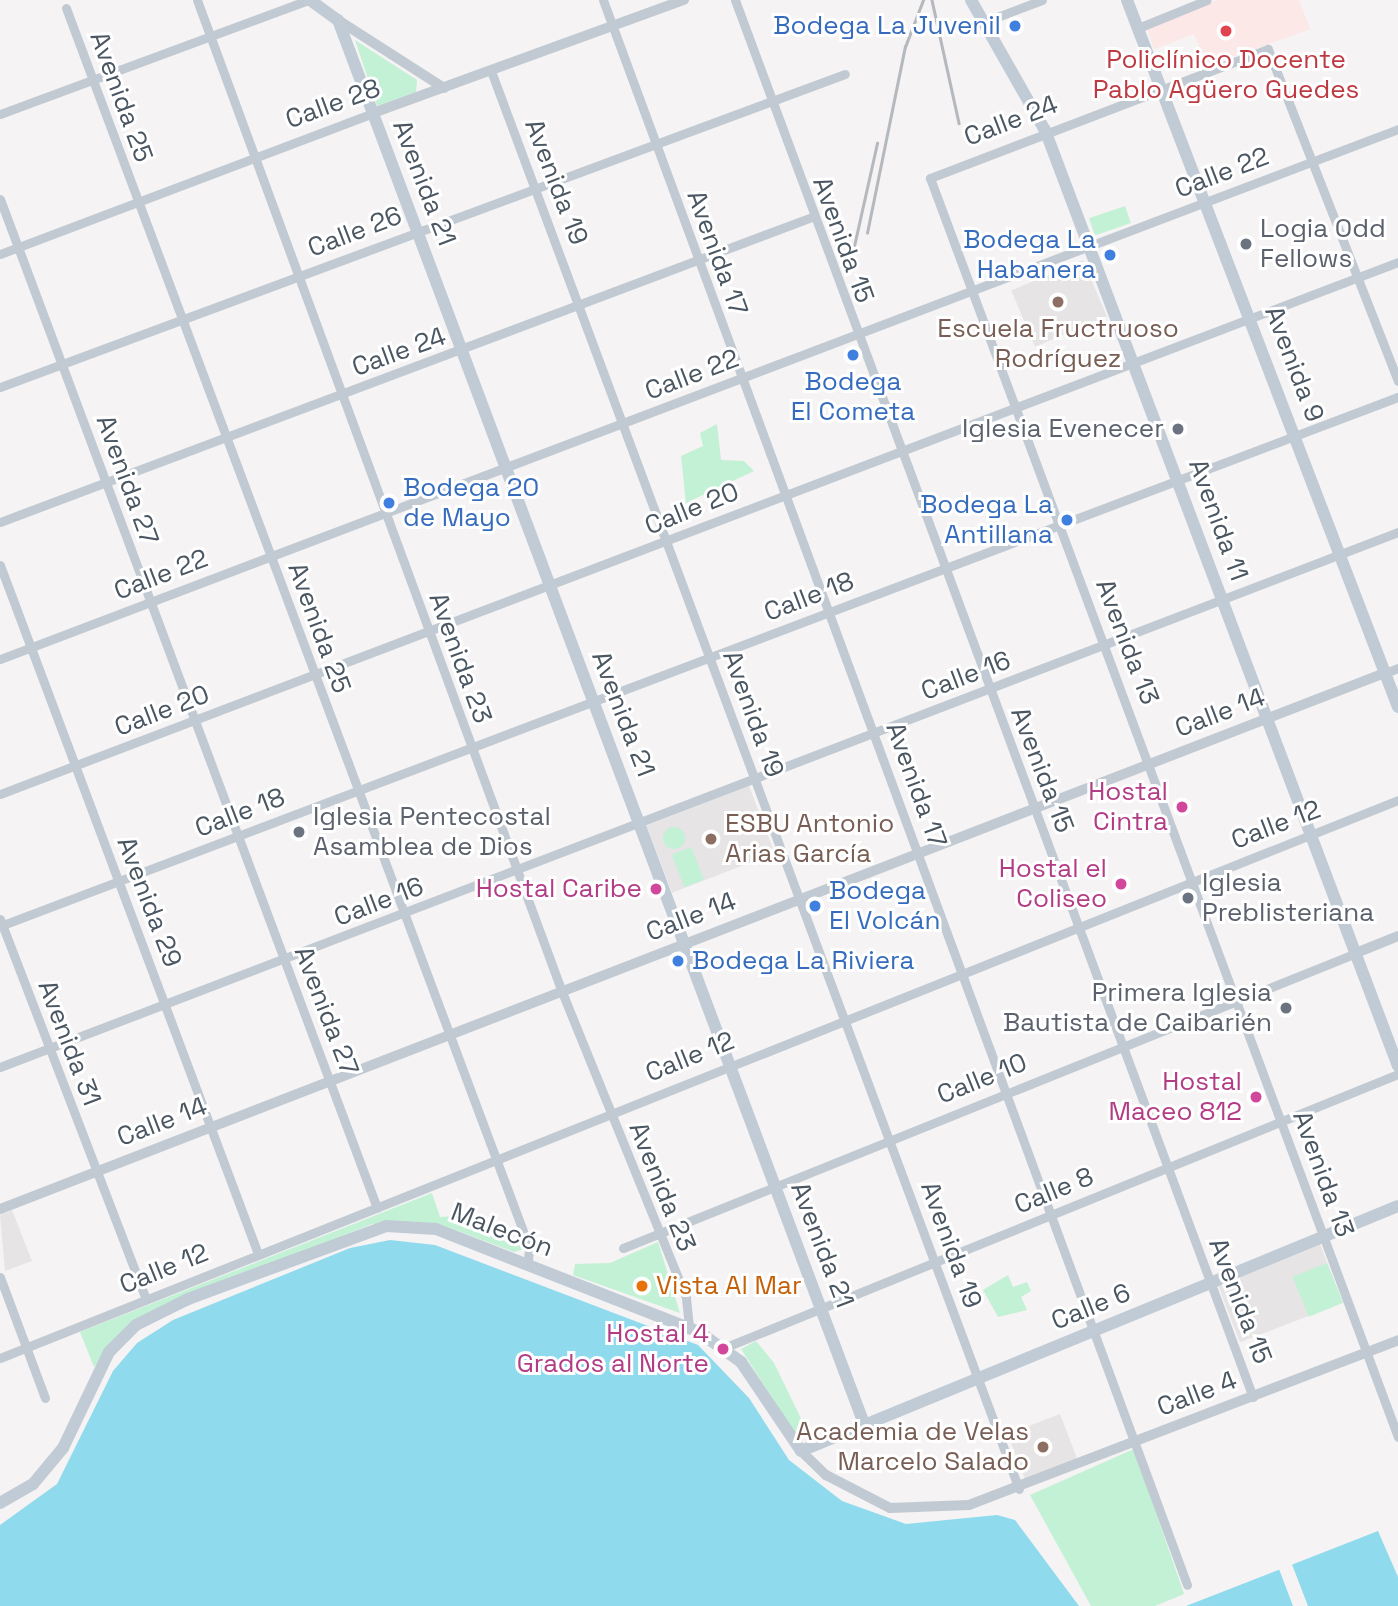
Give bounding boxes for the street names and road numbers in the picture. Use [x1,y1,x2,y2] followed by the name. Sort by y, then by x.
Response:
[83,27,159,167] street label: Avenida 25
[281,73,385,135] street label: Calle 28
[960,89,1062,153] street label: Calle 24
[518,115,594,249] street label: Avenida 19
[386,116,462,250] street label: Avenida 21
[1171,141,1273,205] street label: Calle 22
[806,173,880,307] street label: Avenida 15
[680,186,754,320] street label: Avenida 17
[304,200,406,264] street label: Calle 26
[1258,302,1330,426] street label: Avenida 9
[348,321,450,383] street label: Calle 24
[641,343,743,407] street label: Calle 22
[89,411,165,549] street label: Avenida 27
[1182,455,1254,585] street label: Avenida 11
[640,476,744,542] street label: Calle 20
[110,543,212,607] street label: Calle 22
[281,558,357,698] street label: Avenida 25
[760,566,858,628] street label: Calle 18
[1089,575,1165,709] street label: Avenida 13
[422,588,498,728] street label: Avenida 23
[917,645,1015,707] street label: Calle 16
[585,647,661,781] street label: Avenida 21
[716,647,790,781] street label: Avenida 19
[110,679,214,743] street label: Calle 20
[1171,682,1269,744] street label: Calle 14
[1004,703,1080,837] street label: Avenida 15
[879,718,953,852] street label: Avenida 17
[191,782,289,844] street label: Calle 18
[1227,794,1325,856] street label: Calle 12
[110,832,188,972] street label: Avenida 29
[330,871,428,933] street label: Calle 16
[642,886,740,948] street label: Calle 14
[287,942,365,1080] street label: Avenida 27
[31,976,107,1110] street label: Avenida 31
[641,1025,739,1089] street label: Calle 12
[933,1047,1031,1111] street label: Calle 10
[113,1091,211,1153] street label: Calle 14
[1286,1107,1360,1241] street label: Avenida 13
[622,1118,702,1256] street label: Avenida 23
[1010,1161,1098,1221] street label: Calle 8
[784,1178,860,1312] street label: Avenida 21
[914,1178,988,1312] street label: Avenida 19
[447,1196,557,1264] street label: Malecón
[1202,1234,1278,1368] street label: Avenida 15
[115,1237,213,1301] street label: Calle 12
[1047,1277,1135,1337] street label: Calle 6
[1153,1365,1241,1423] street label: Calle 4

